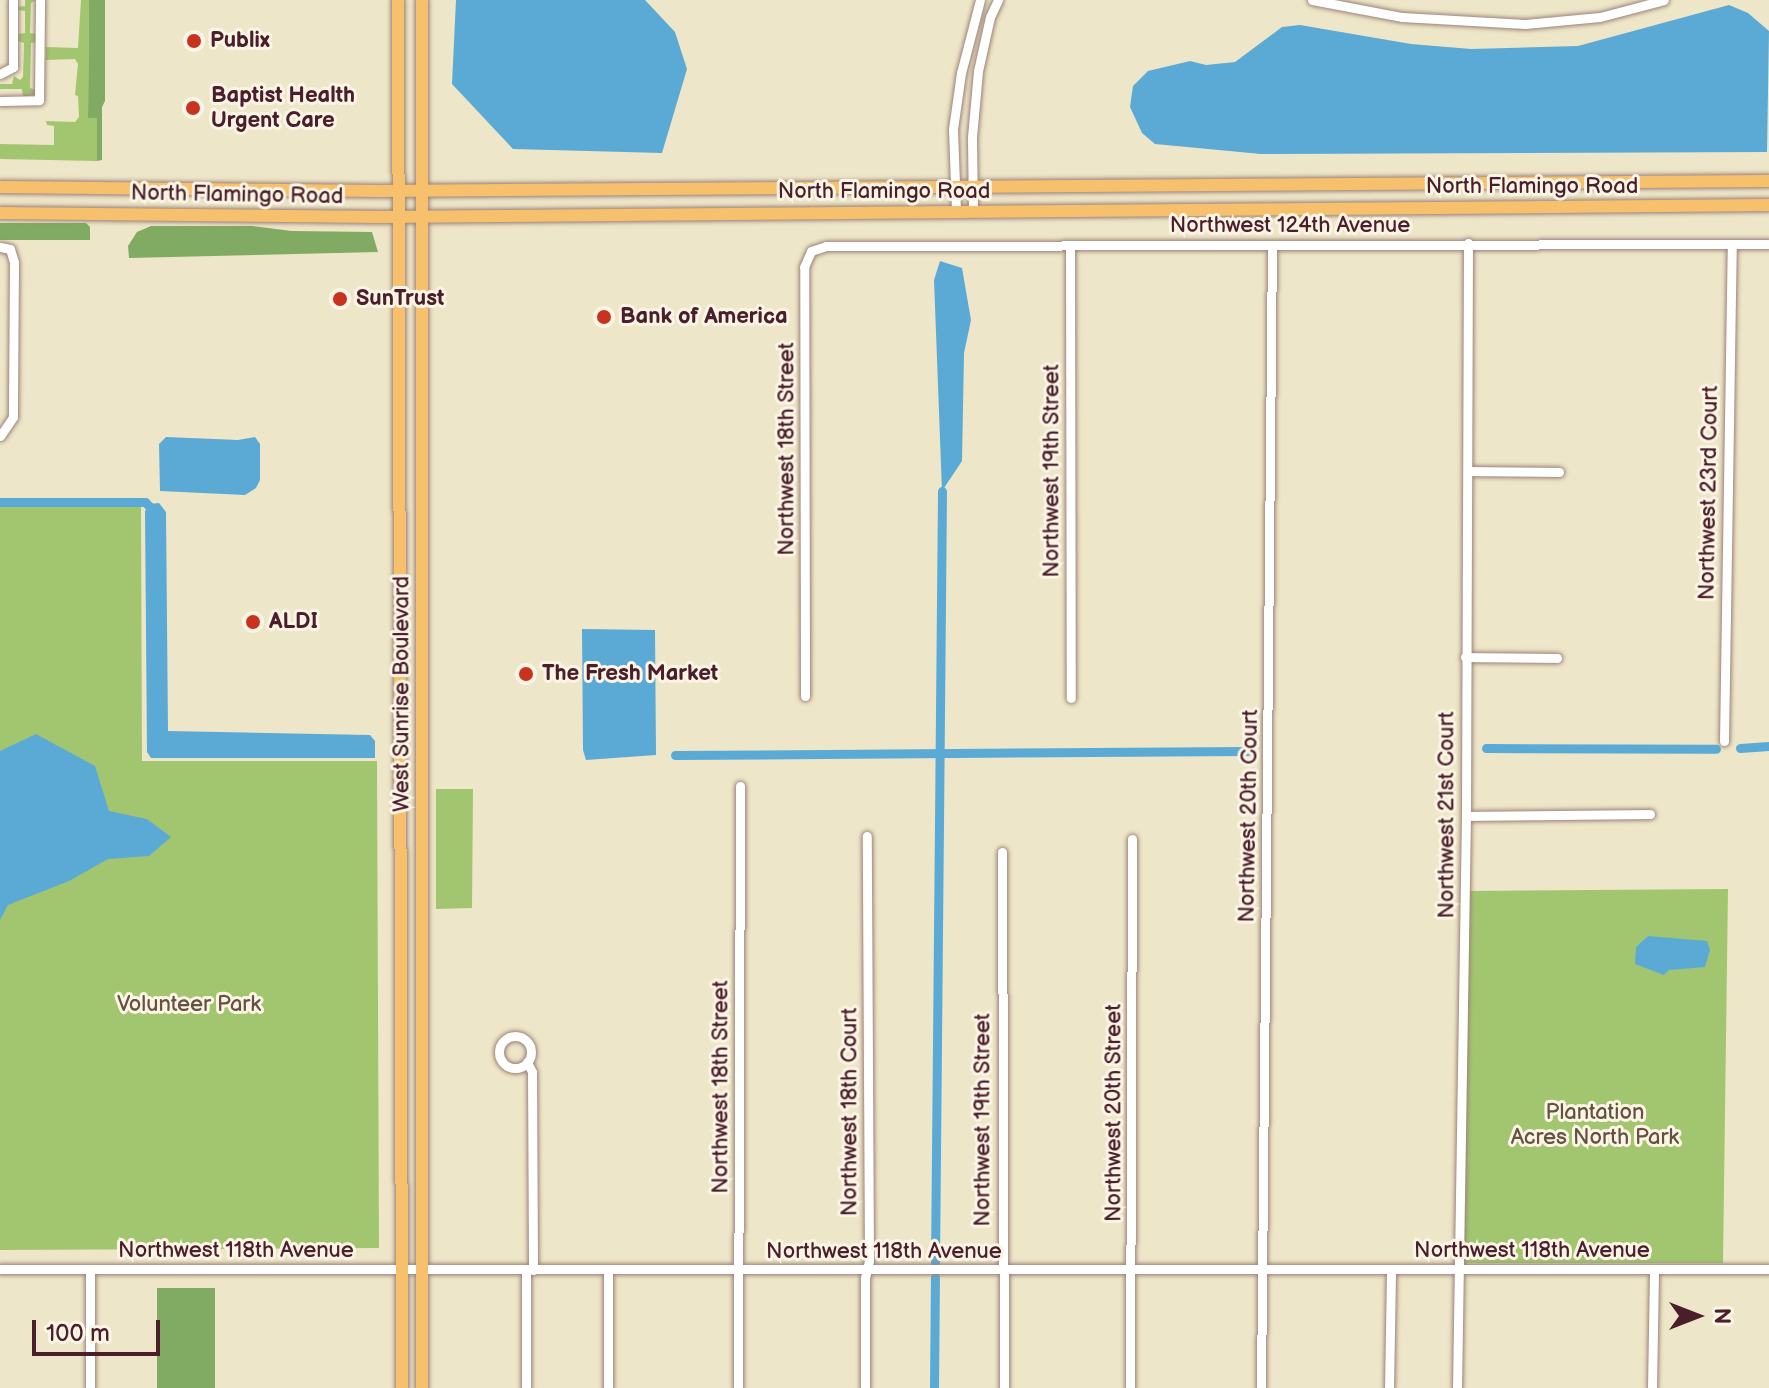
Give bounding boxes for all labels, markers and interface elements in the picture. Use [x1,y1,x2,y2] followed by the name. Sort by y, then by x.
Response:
[210,28,270,54] place label: Publix
[185,32,203,50] marker: Publix
[211,82,355,134] place label: Baptist Health Urgent Care
[182,97,204,119] marker: Baptist Health Urgent Care
[1426,174,1638,200] street label: North Flamingo Road
[778,179,990,205] street label: North Flamingo Road
[131,180,343,210] street label: North Flamingo Road
[1170,213,1410,239] street label: Northwest 124th Avenue
[356,286,444,312] place label: SunTrust
[331,290,349,308] marker: SunTrust
[620,304,788,330] place label: Bank of America
[595,308,613,326] marker: Bank of America
[774,342,800,556] street label: Northwest 18th Street
[1039,364,1065,578] street label: Northwest 19th Street
[1694,386,1724,600] street label: Northwest 23rd Court
[389,576,415,812] street label: West Sunrise Boulevard
[269,609,318,635] place label: ALDI
[244,613,262,631] marker: ALDI
[542,661,718,687] place label: The Fresh Market
[517,665,535,683] marker: The Fresh Market
[1234,709,1264,923] street label: Northwest 20th Court
[1434,711,1460,919] street label: Northwest 21st Court
[708,980,734,1194] street label: Northwest 18th Street
[117,992,261,1018] park label: Volunteer Park
[1101,1004,1127,1222] street label: Northwest 20th Street
[837,1008,863,1216] street label: Northwest 18th Court
[970,1013,996,1227] street label: Northwest 19th Street
[1511,1099,1679,1150] park label: Plantation Acres North Park
[118,1238,354,1264] street label: Northwest 118th Avenue
[1414,1238,1650,1264] street label: Northwest 118th Avenue
[766,1239,1002,1265] street label: Northwest 118th Avenue
[1657,1276,1737,1356] north arrow
[36,1304,164,1354] scale bar
[1708,1308,1735,1324] text: N
[46,1319,110,1348] text: 100 m

